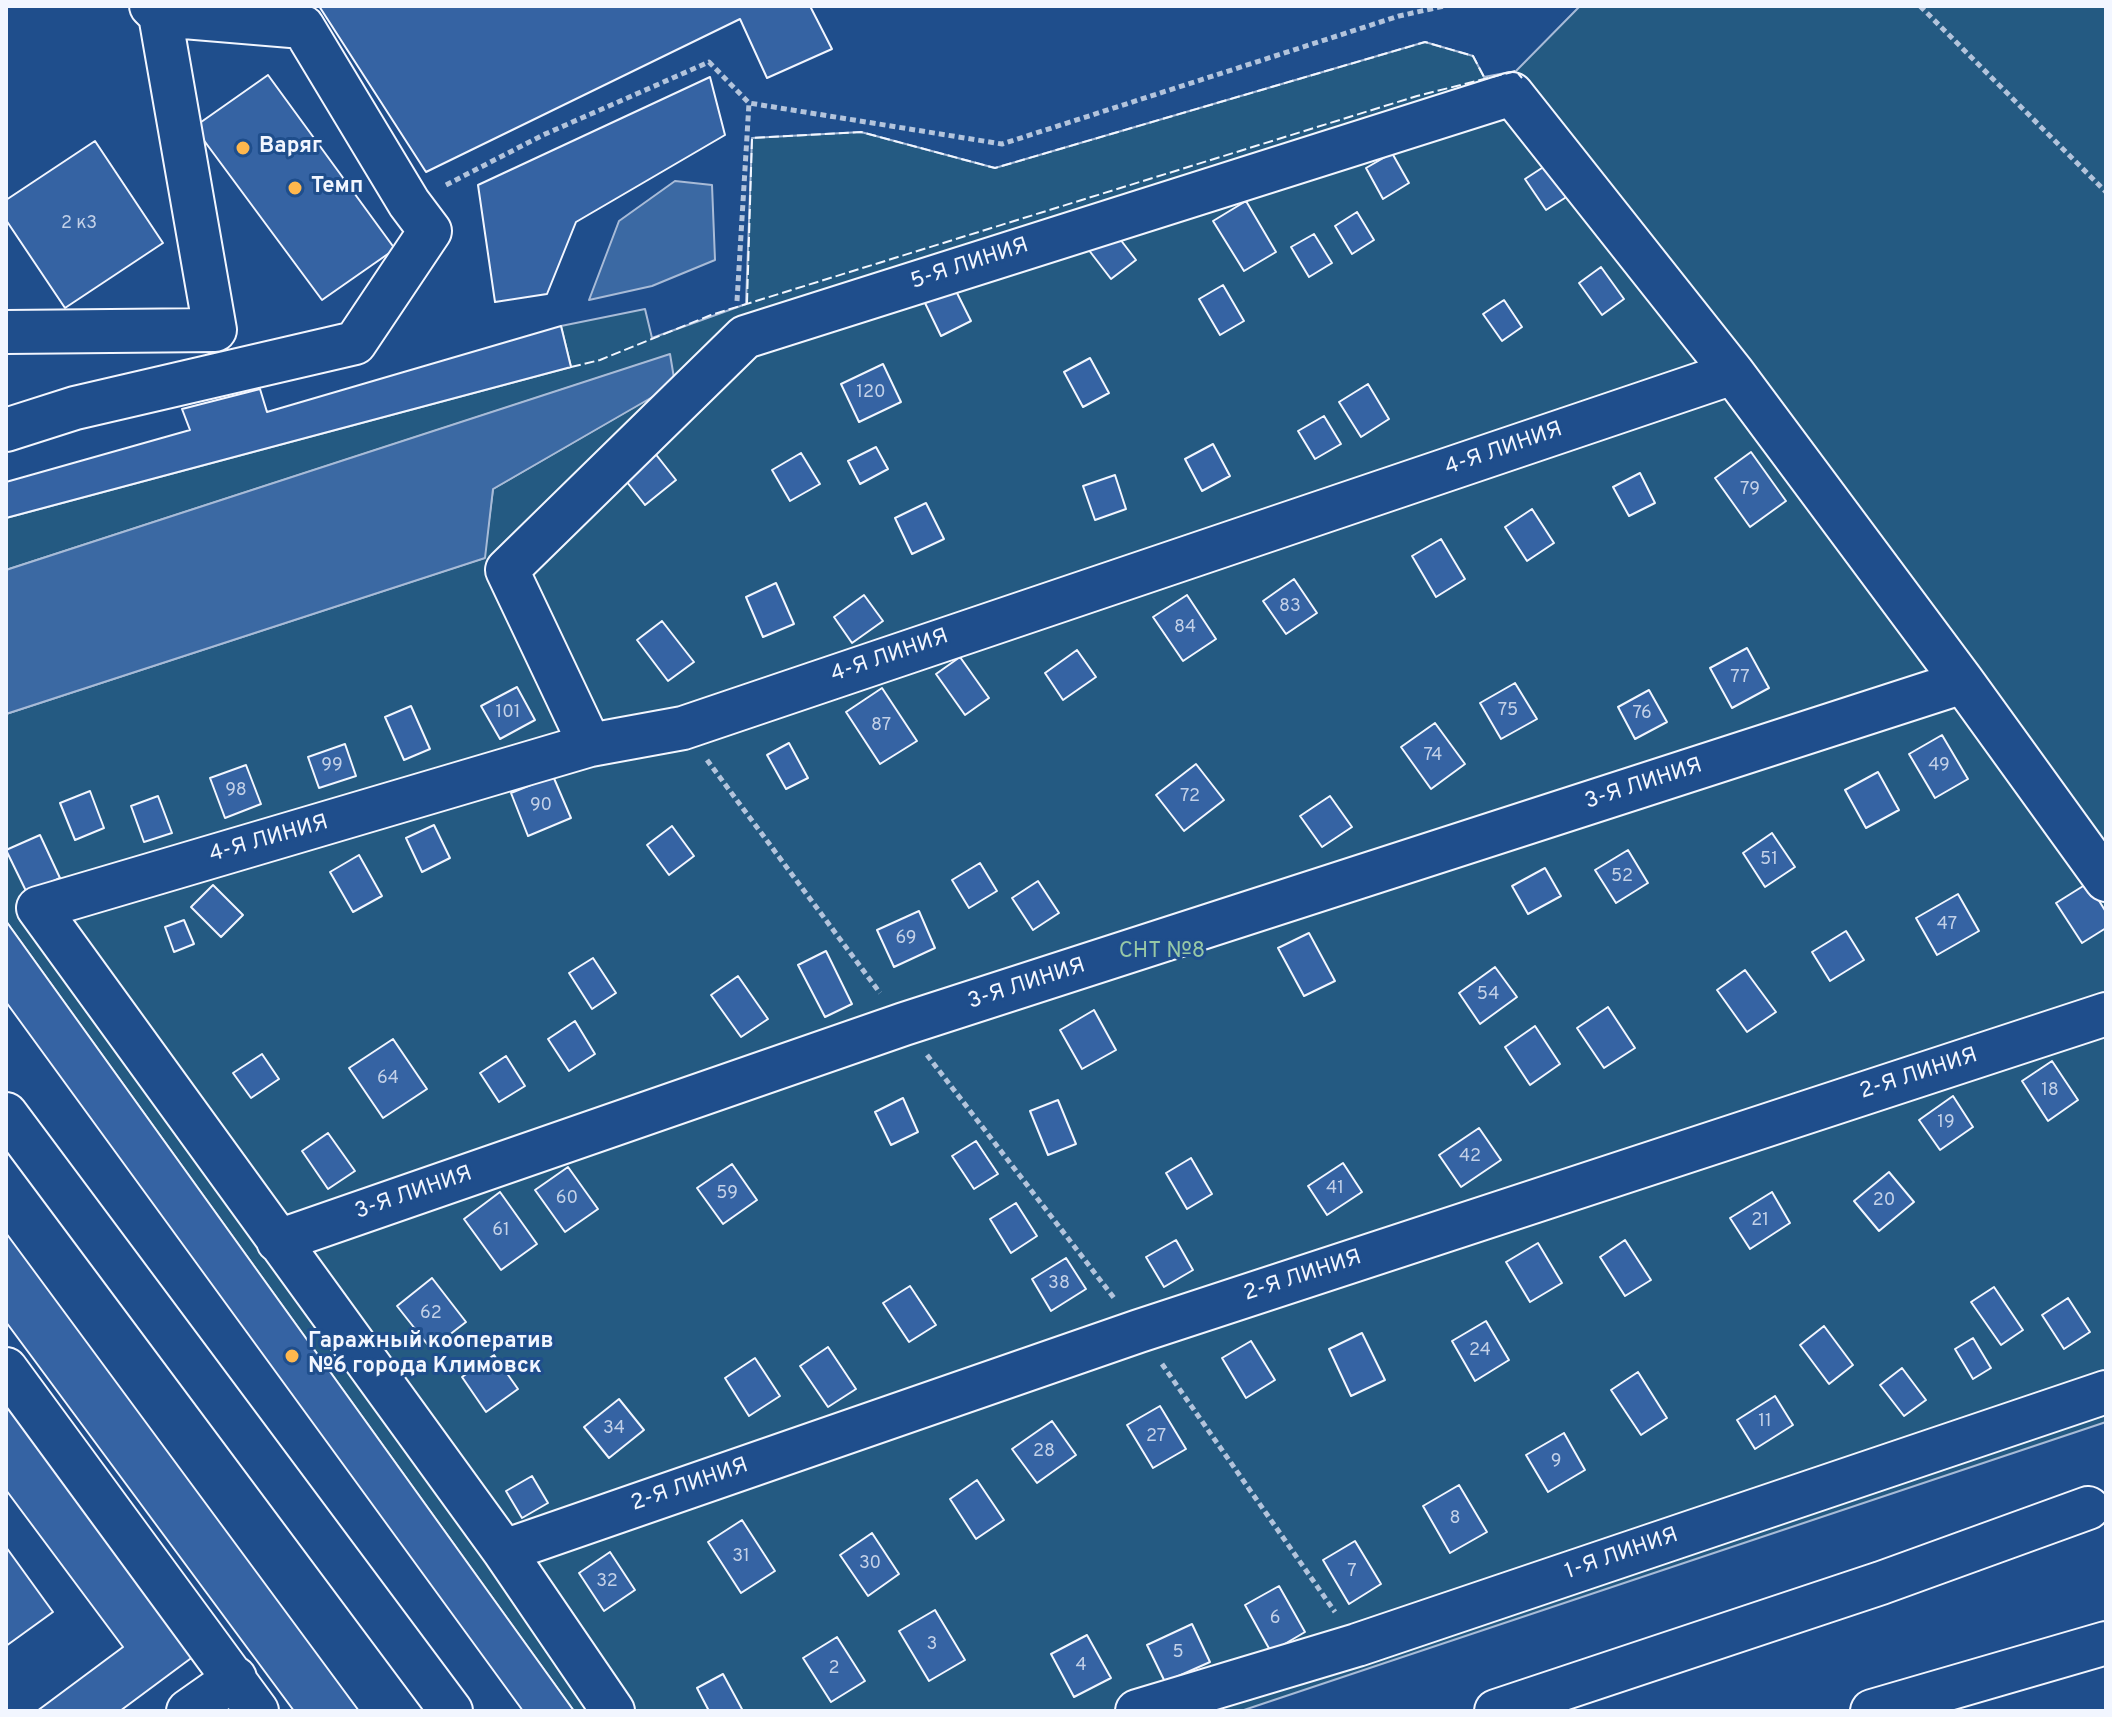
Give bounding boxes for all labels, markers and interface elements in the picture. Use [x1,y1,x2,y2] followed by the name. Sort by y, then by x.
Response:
[259,135,322,161] place label: Варяг
[234,139,252,157] marker: Варяг
[311,175,363,201] place label: Темп
[286,179,304,197] marker: Темп
[61,213,97,235] house number: 2 к3
[908,234,1032,296] street label: 5-Я ЛИНИЯ
[856,382,886,404] house number: 120
[1442,418,1566,482] street label: 4-Я ЛИНИЯ
[1740,479,1760,501] house number: 79
[1279,596,1301,618] house number: 83
[1174,617,1196,639] house number: 84
[828,625,952,689] street label: 4-Я ЛИНИЯ
[1730,667,1750,689] house number: 77
[1498,700,1518,722] house number: 75
[496,702,520,724] house number: 101
[1632,703,1652,725] house number: 76
[871,715,891,737] house number: 87
[1424,745,1442,767] house number: 74
[1582,754,1706,816] street label: 3-Я ЛИНИЯ
[321,755,343,777] house number: 99
[1928,755,1950,777] house number: 49
[225,780,247,802] house number: 98
[1180,786,1200,808] house number: 72
[530,795,552,817] house number: 90
[207,810,331,870] street label: 4-Я ЛИНИЯ
[1760,849,1778,871] house number: 51
[1611,866,1633,888] house number: 52
[1937,914,1957,936] house number: 47
[896,928,916,950] house number: 69
[1119,940,1205,966] park label: СНТ №8
[965,954,1089,1016] street label: 3-Я ЛИНИЯ
[1477,984,1499,1006] house number: 54
[1857,1044,1981,1106] street label: 2-Я ЛИНИЯ
[377,1068,399,1090] house number: 64
[2041,1080,2059,1102] house number: 18
[1937,1112,1955,1134] house number: 19
[1459,1146,1481,1168] house number: 42
[352,1162,476,1226] street label: 3-Я ЛИНИЯ
[1326,1178,1344,1200] house number: 41
[716,1183,738,1205] house number: 59
[556,1188,578,1210] house number: 60
[1873,1190,1895,1212] house number: 20
[1751,1210,1769,1232] house number: 21
[492,1220,510,1242] house number: 61
[1241,1246,1365,1308] street label: 2-Я ЛИНИЯ
[1048,1273,1070,1295] house number: 38
[420,1303,442,1325] house number: 62
[308,1330,554,1382] place label: Гаражный кооператив №6 города Климовск
[1469,1340,1491,1362] house number: 24
[283,1347,301,1365] marker: Гаражный кооператив №6 города Климовск
[1758,1411,1772,1433] house number: 11
[603,1418,625,1440] house number: 34
[1146,1426,1166,1448] house number: 27
[1033,1441,1055,1463] house number: 28
[1551,1451,1561,1473] house number: 9
[628,1454,752,1518] street label: 2-Я ЛИНИЯ
[1450,1508,1460,1530] house number: 8
[1562,1523,1682,1587] street label: 1-Я ЛИНИЯ
[732,1546,750,1568] house number: 31
[859,1553,881,1575] house number: 30
[1347,1561,1357,1583] house number: 7
[596,1571,618,1593] house number: 32
[1270,1608,1280,1630] house number: 6
[927,1634,937,1656] house number: 3
[1172,1642,1184,1664] house number: 5
[1075,1655,1087,1677] house number: 4
[828,1658,840,1680] house number: 2

